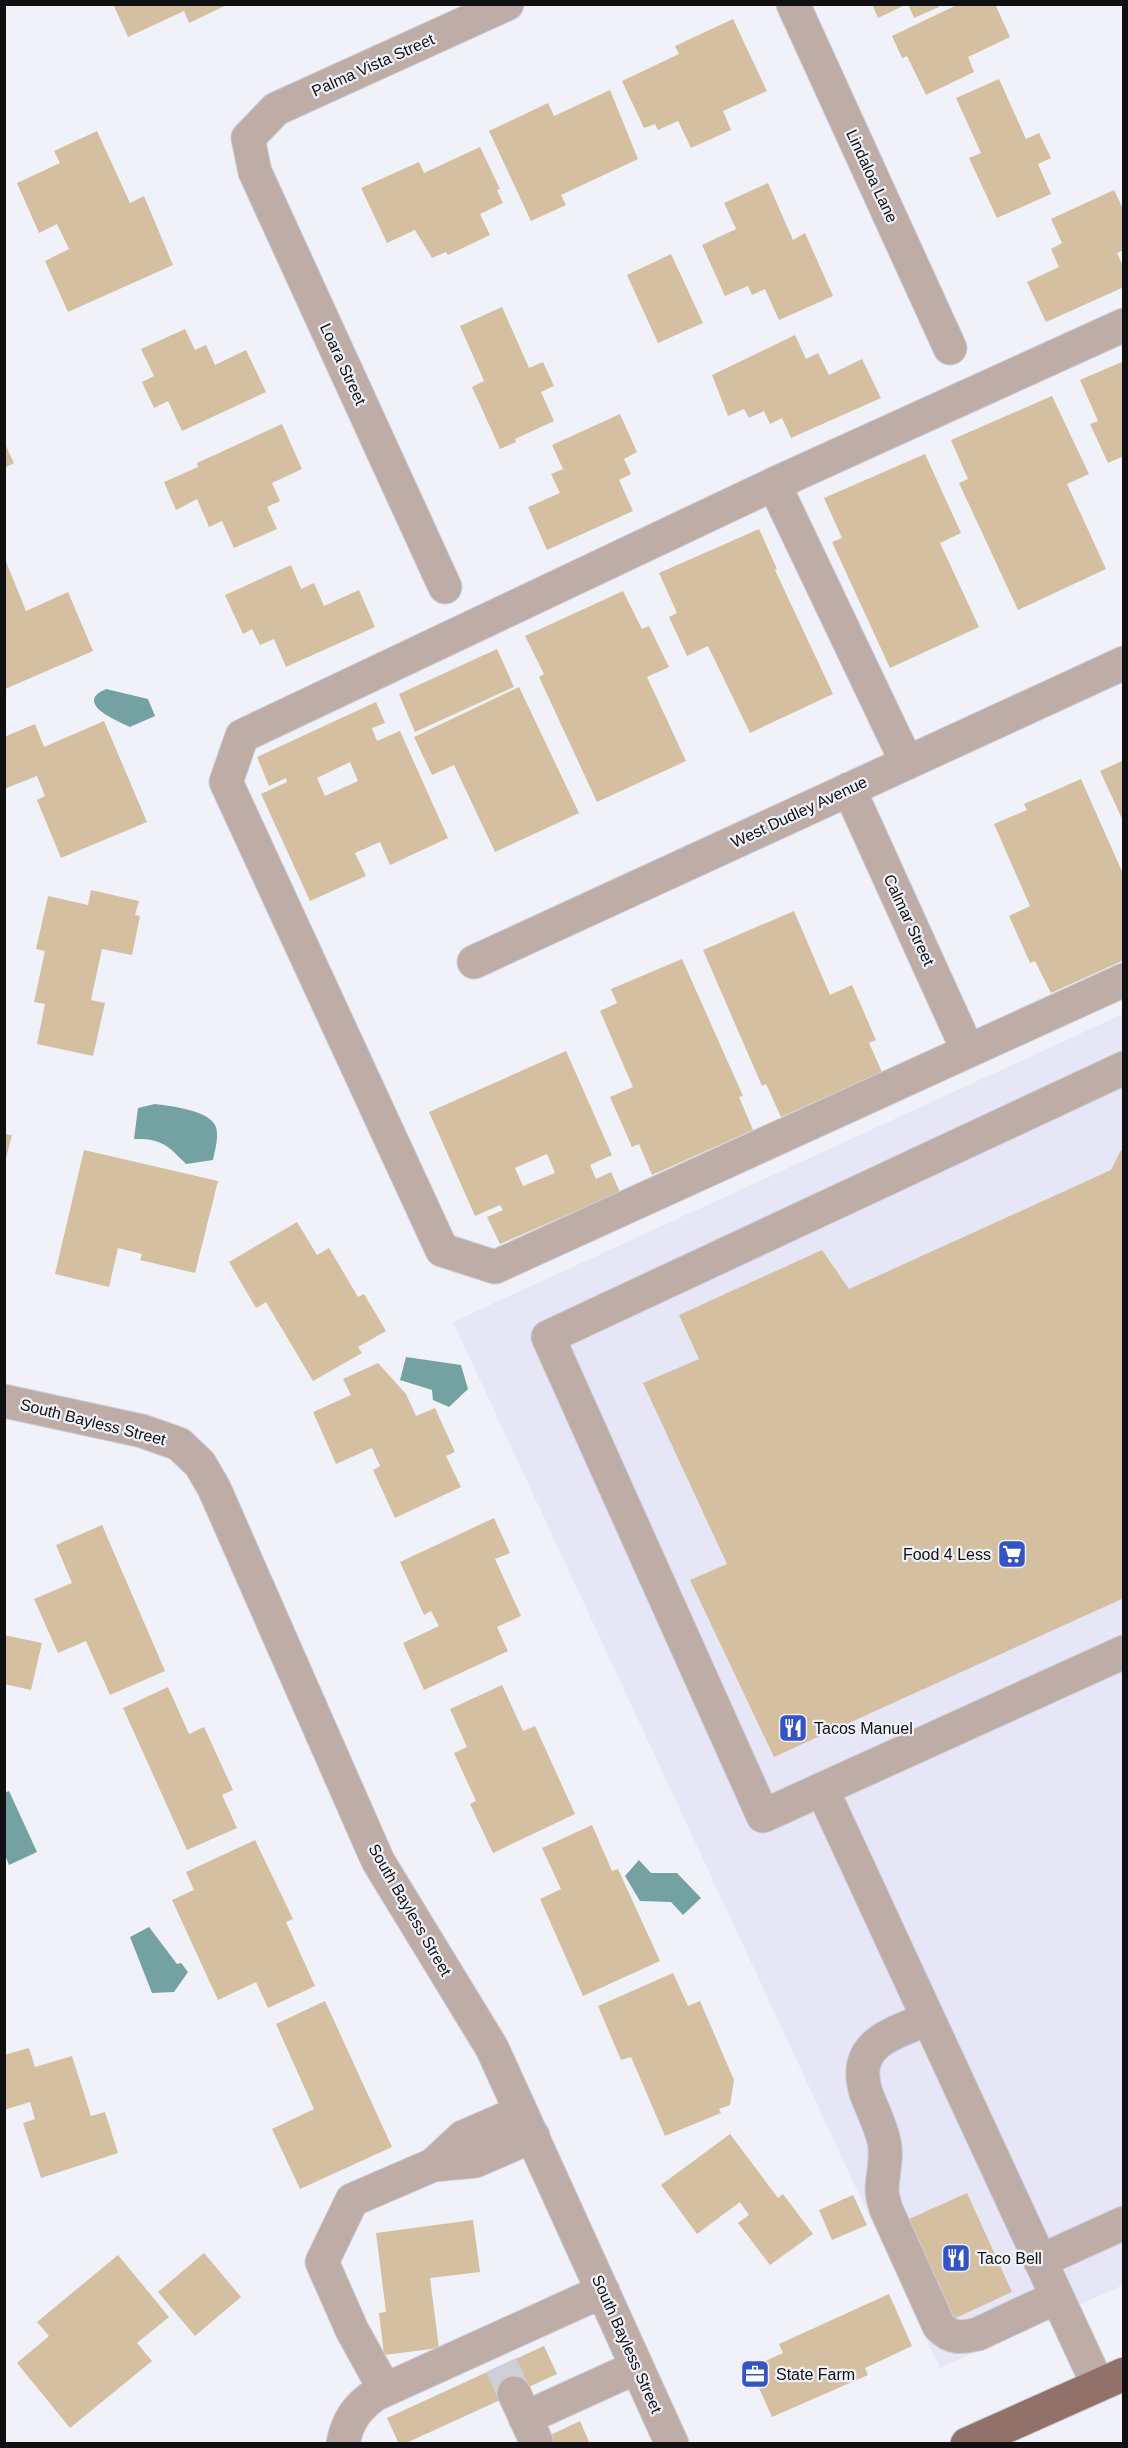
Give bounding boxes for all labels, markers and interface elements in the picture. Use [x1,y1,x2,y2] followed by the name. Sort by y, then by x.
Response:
[309,30,437,100] street label: Palma Vista Street
[843,127,901,225] street label: Lindaloa Lane
[317,321,370,408] street label: Loara Street
[728,773,870,851] street label: West Dudley Avenue
[880,872,938,969] street label: Calmar Street
[18,1396,168,1448] street label: South Bayless Street
[996,1538,1028,1570] supermarket icon: Food 4 Less
[903,1546,991,1563] place label: Food 4 Less
[777,1712,809,1744] restaurant icon: Tacos Manuel
[814,1720,913,1737] place label: Tacos Manuel
[365,1841,455,1979] street label: South Bayless Street
[940,2242,972,2274] restaurant icon: Taco Bell
[977,2250,1042,2267] place label: Taco Bell
[589,2272,665,2416] street label: South Bayless Street
[739,2358,771,2390] office icon: State Farm
[776,2366,855,2383] place label: State Farm

